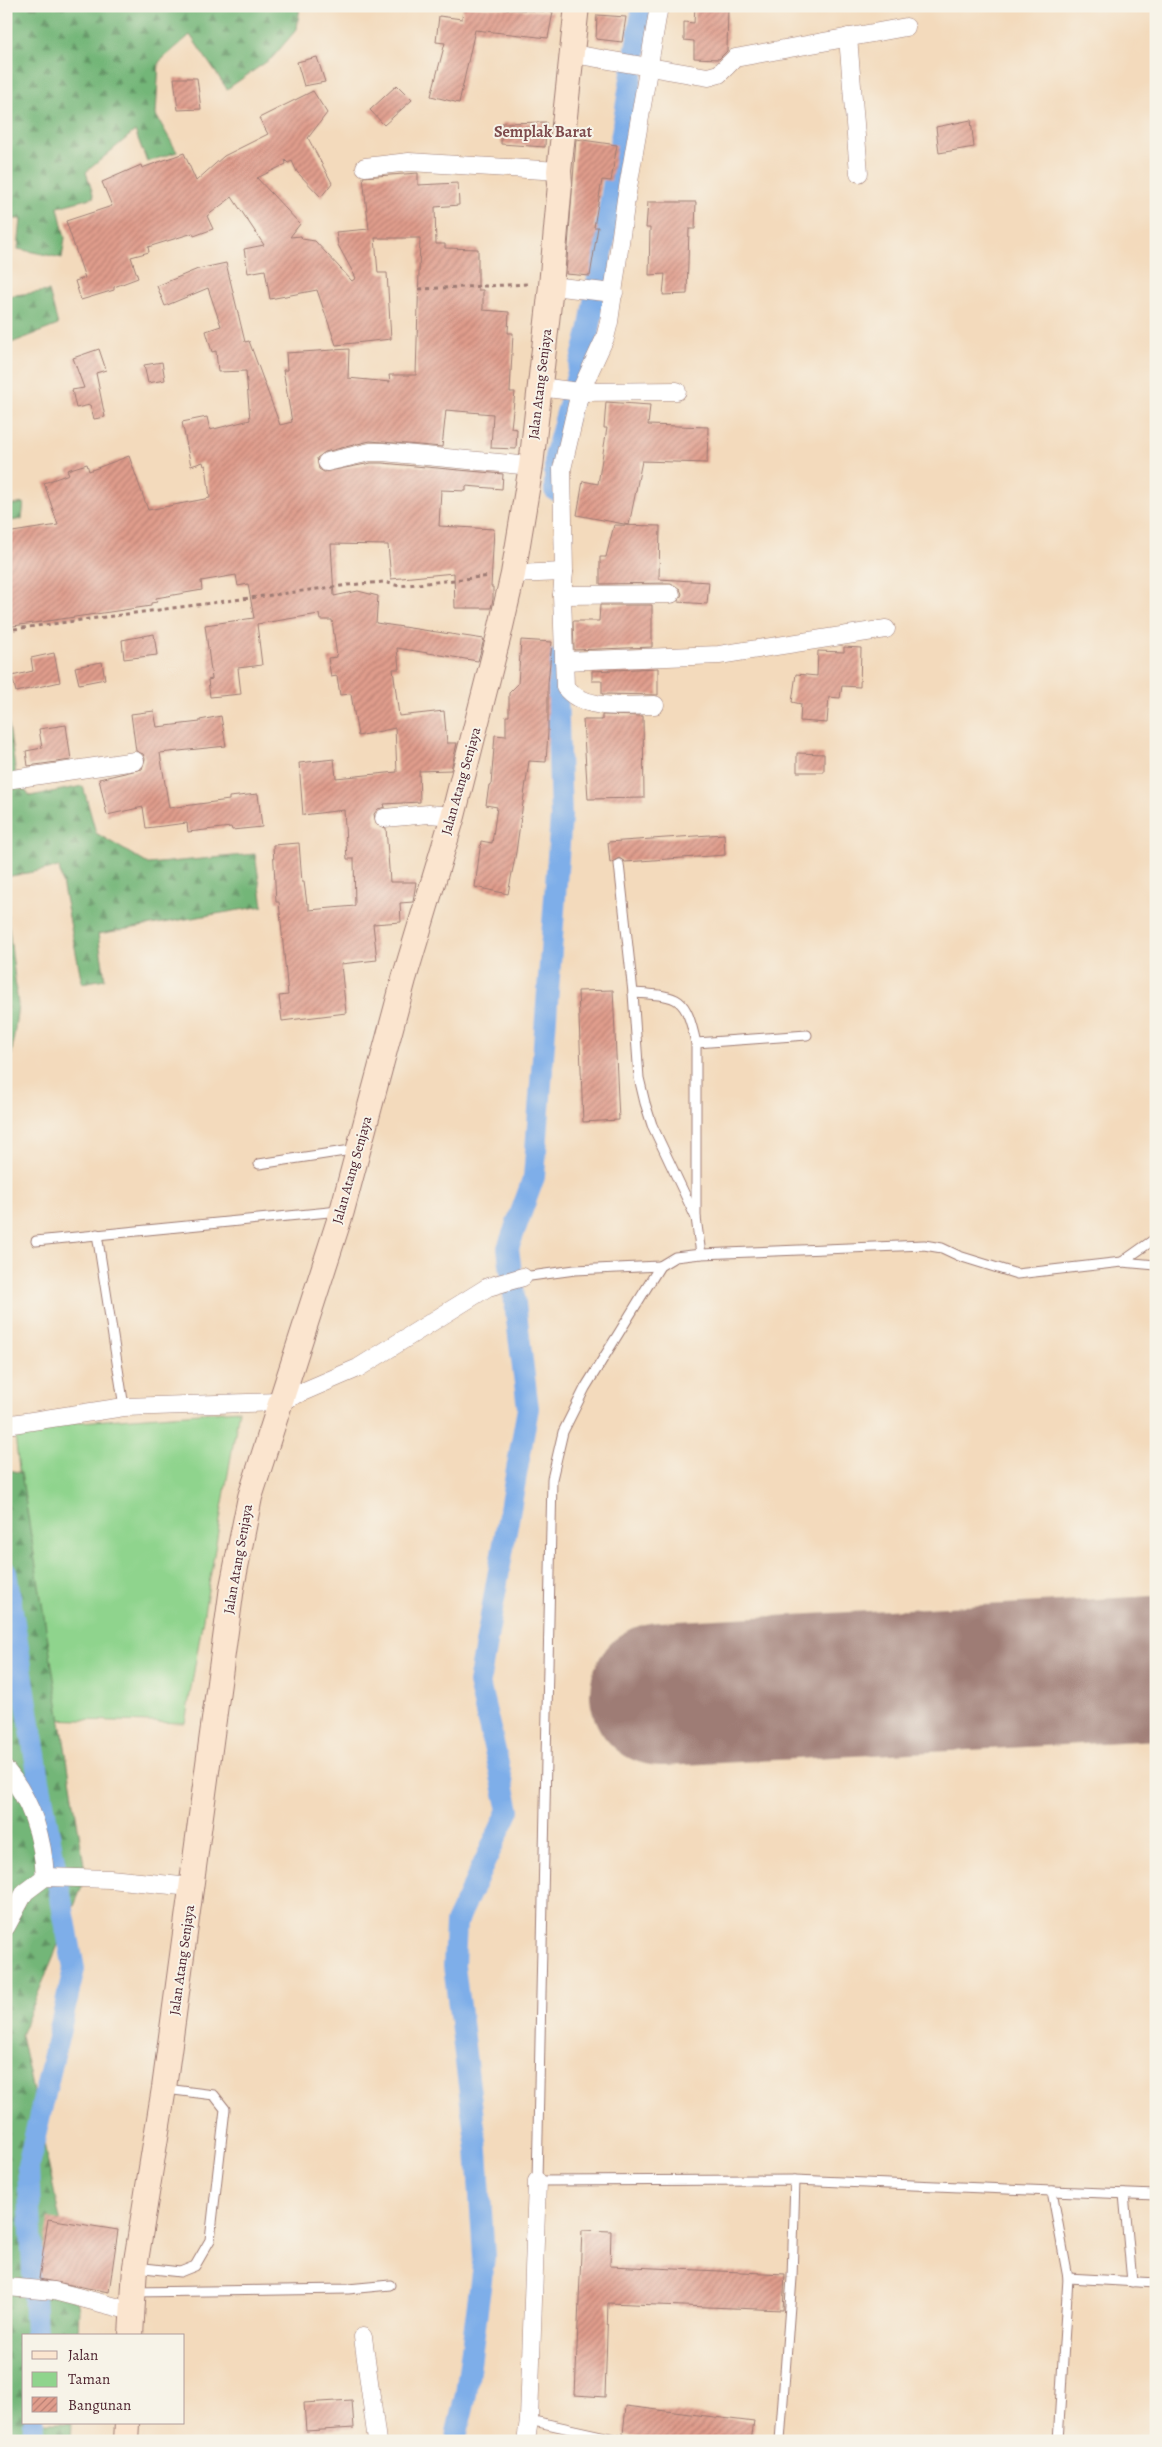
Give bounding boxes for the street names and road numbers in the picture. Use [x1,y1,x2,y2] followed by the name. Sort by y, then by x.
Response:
[524,327,556,440] street label: Jalan Atang Senjaya
[437,724,486,837] street label: Jalan Atang Senjaya
[328,1113,377,1226] street label: Jalan Atang Senjaya
[219,1502,257,1615] street label: Jalan Atang Senjaya
[165,1903,199,2016] street label: Jalan Atang Senjaya

